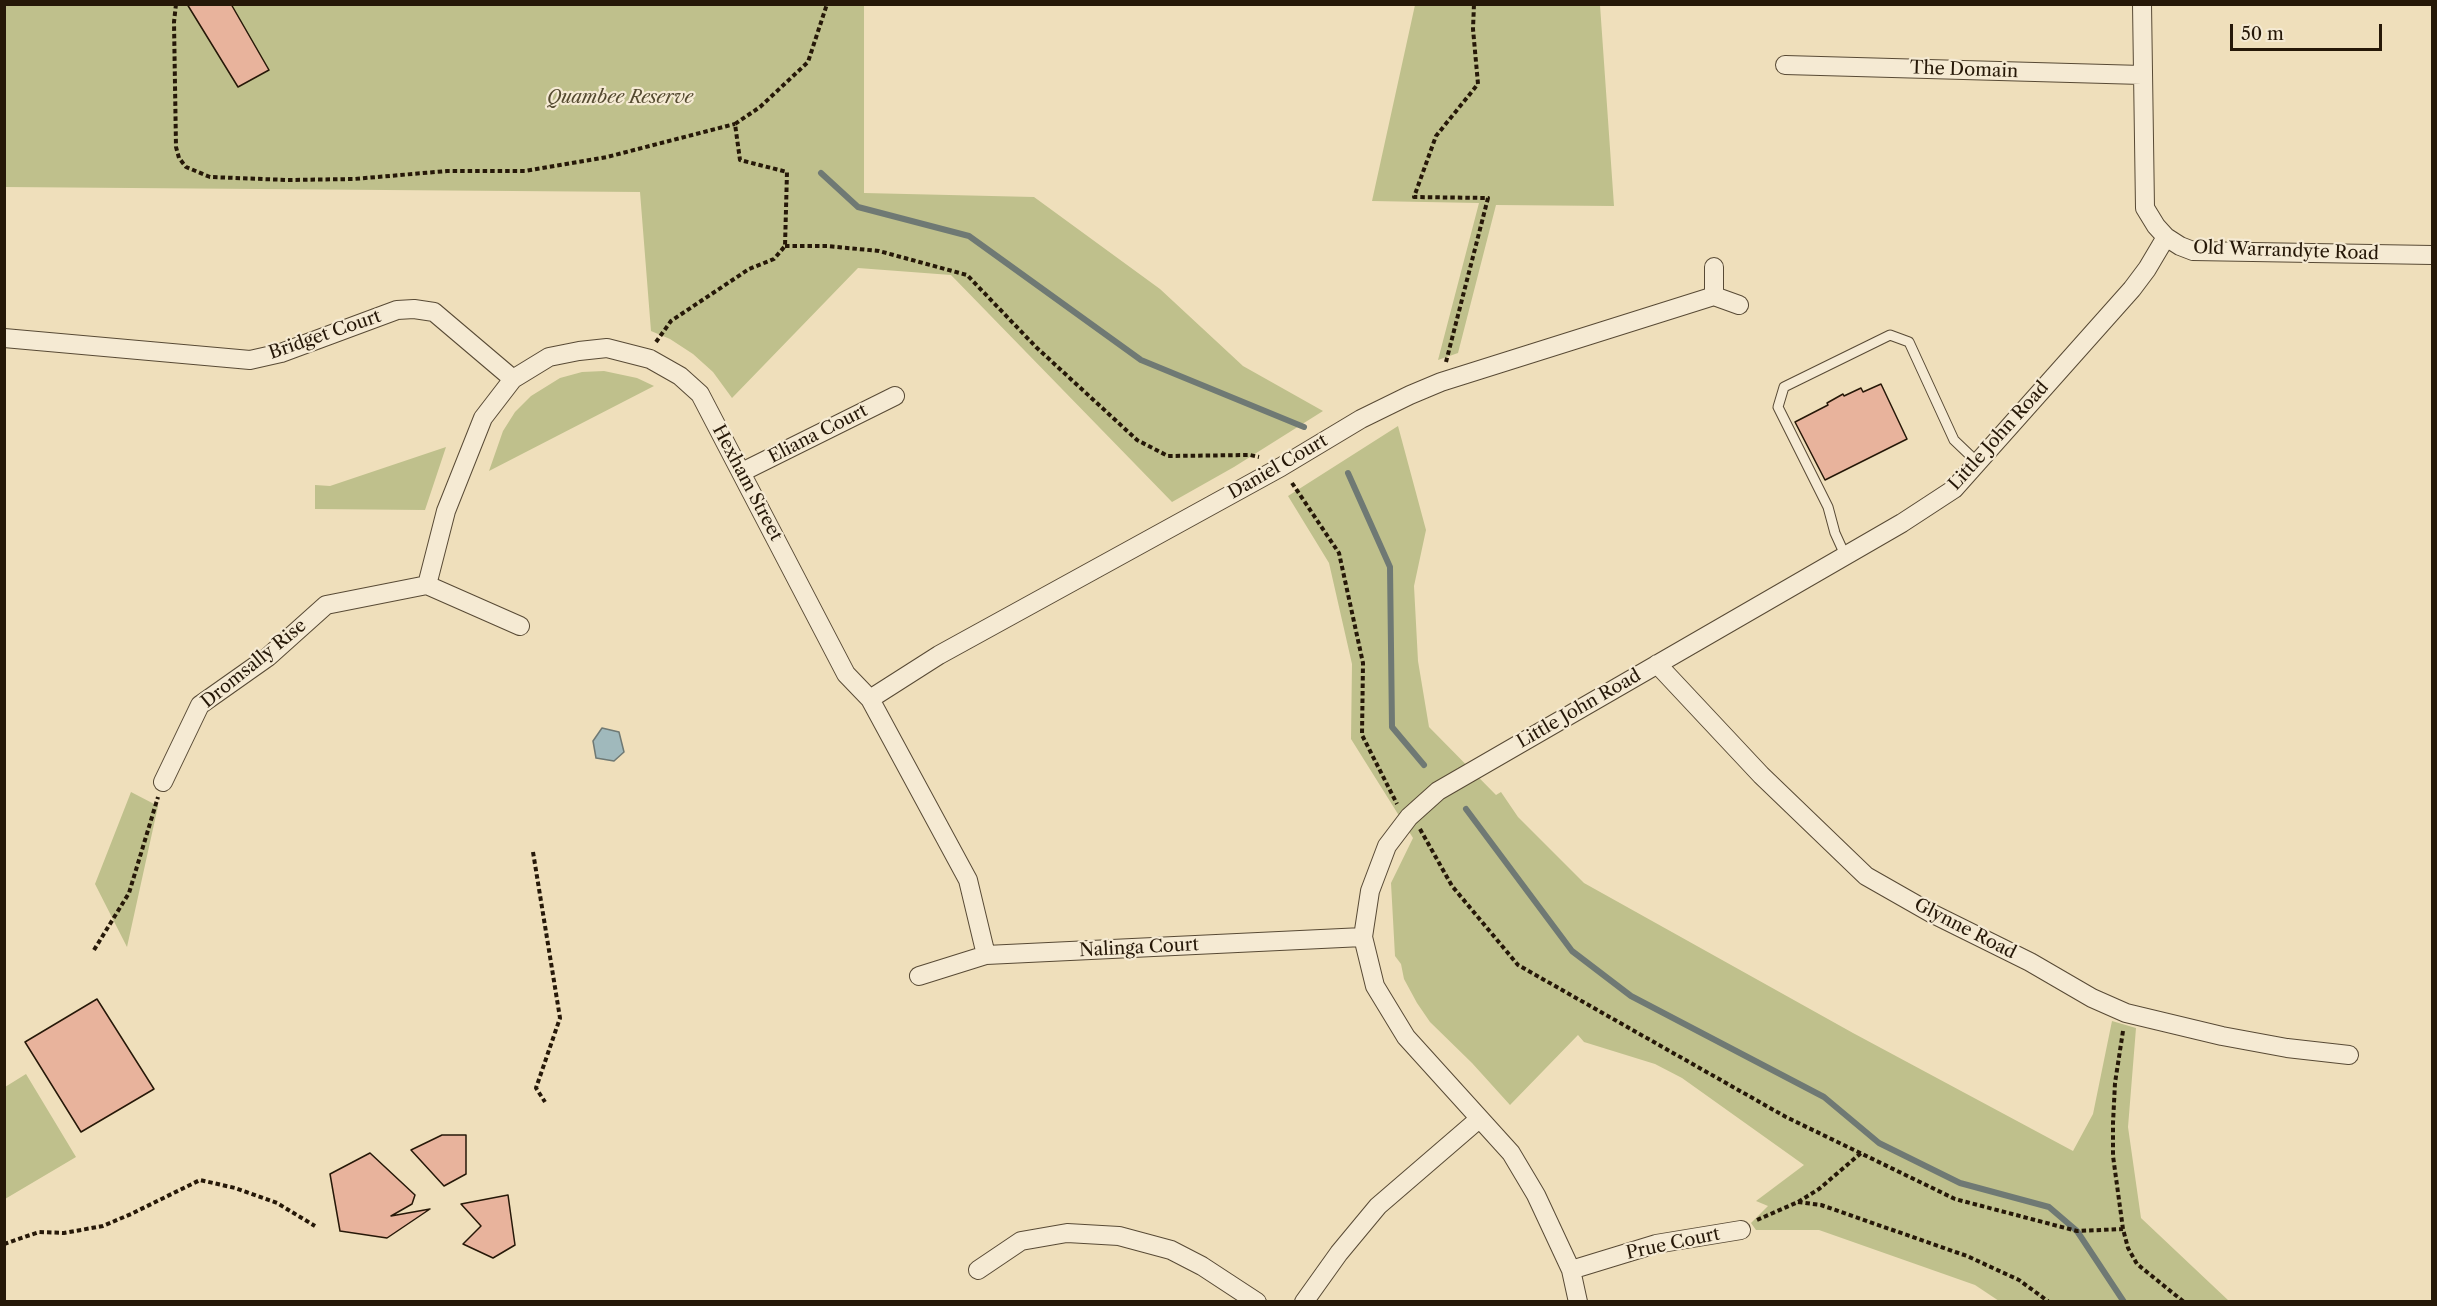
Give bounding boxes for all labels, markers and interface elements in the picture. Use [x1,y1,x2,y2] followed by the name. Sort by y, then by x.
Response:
[2233,12,2384,50] scale bar
[2241,23,2284,45] text: 50 m
[1910,57,2018,83] street label: The Domain
[547,87,693,109] park label: Quambee Reserve
[2193,237,2379,265] street label: Old Warrandyte Road
[266,306,384,364] street label: Bridget Court
[1944,377,2054,495] street label: Little John Road
[765,400,871,468] street label: Eliana Court
[707,421,787,545] street label: Hexham Street
[1225,430,1331,504] street label: Daniel Court
[197,615,311,713] street label: Dromsally Rise
[1513,665,1645,753] street label: Little John Road
[1910,894,2020,964] street label: Glynne Road
[1079,934,1199,962] street label: Nalinga Court
[1624,1224,1722,1264] street label: Prue Court

